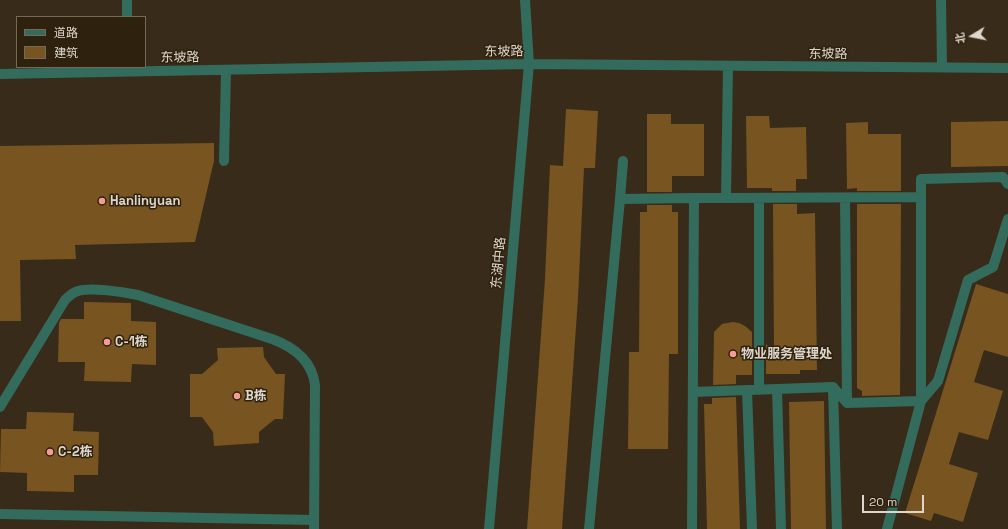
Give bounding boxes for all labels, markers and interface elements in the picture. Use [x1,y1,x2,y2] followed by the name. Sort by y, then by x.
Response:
[16,16,146,68] legend
[952,16,992,56] north arrow
[54,25,78,41] text: 道路
[952,31,968,45] text: 北
[484,44,524,60] street label: 东坡路
[54,45,78,61] text: 建筑
[809,46,847,62] street label: 东坡路
[160,50,200,66] street label: 东坡路
[110,193,180,209] place label: Hanlinyuan
[97,196,107,206] marker: Hanlinyuan
[489,236,509,290] street label: 东湖中路
[115,334,148,350] place label: C-1栋
[102,337,112,347] marker: C-1栋
[741,346,832,362] place label: 物业服务管理处
[728,349,738,359] marker: 物业服务管理处
[245,388,267,404] place label: B栋
[232,391,242,401] marker: B栋
[58,444,93,460] place label: C-2栋
[45,447,55,457] marker: C-2栋
[864,487,926,513] scale bar
[869,494,897,510] text: 20 m

